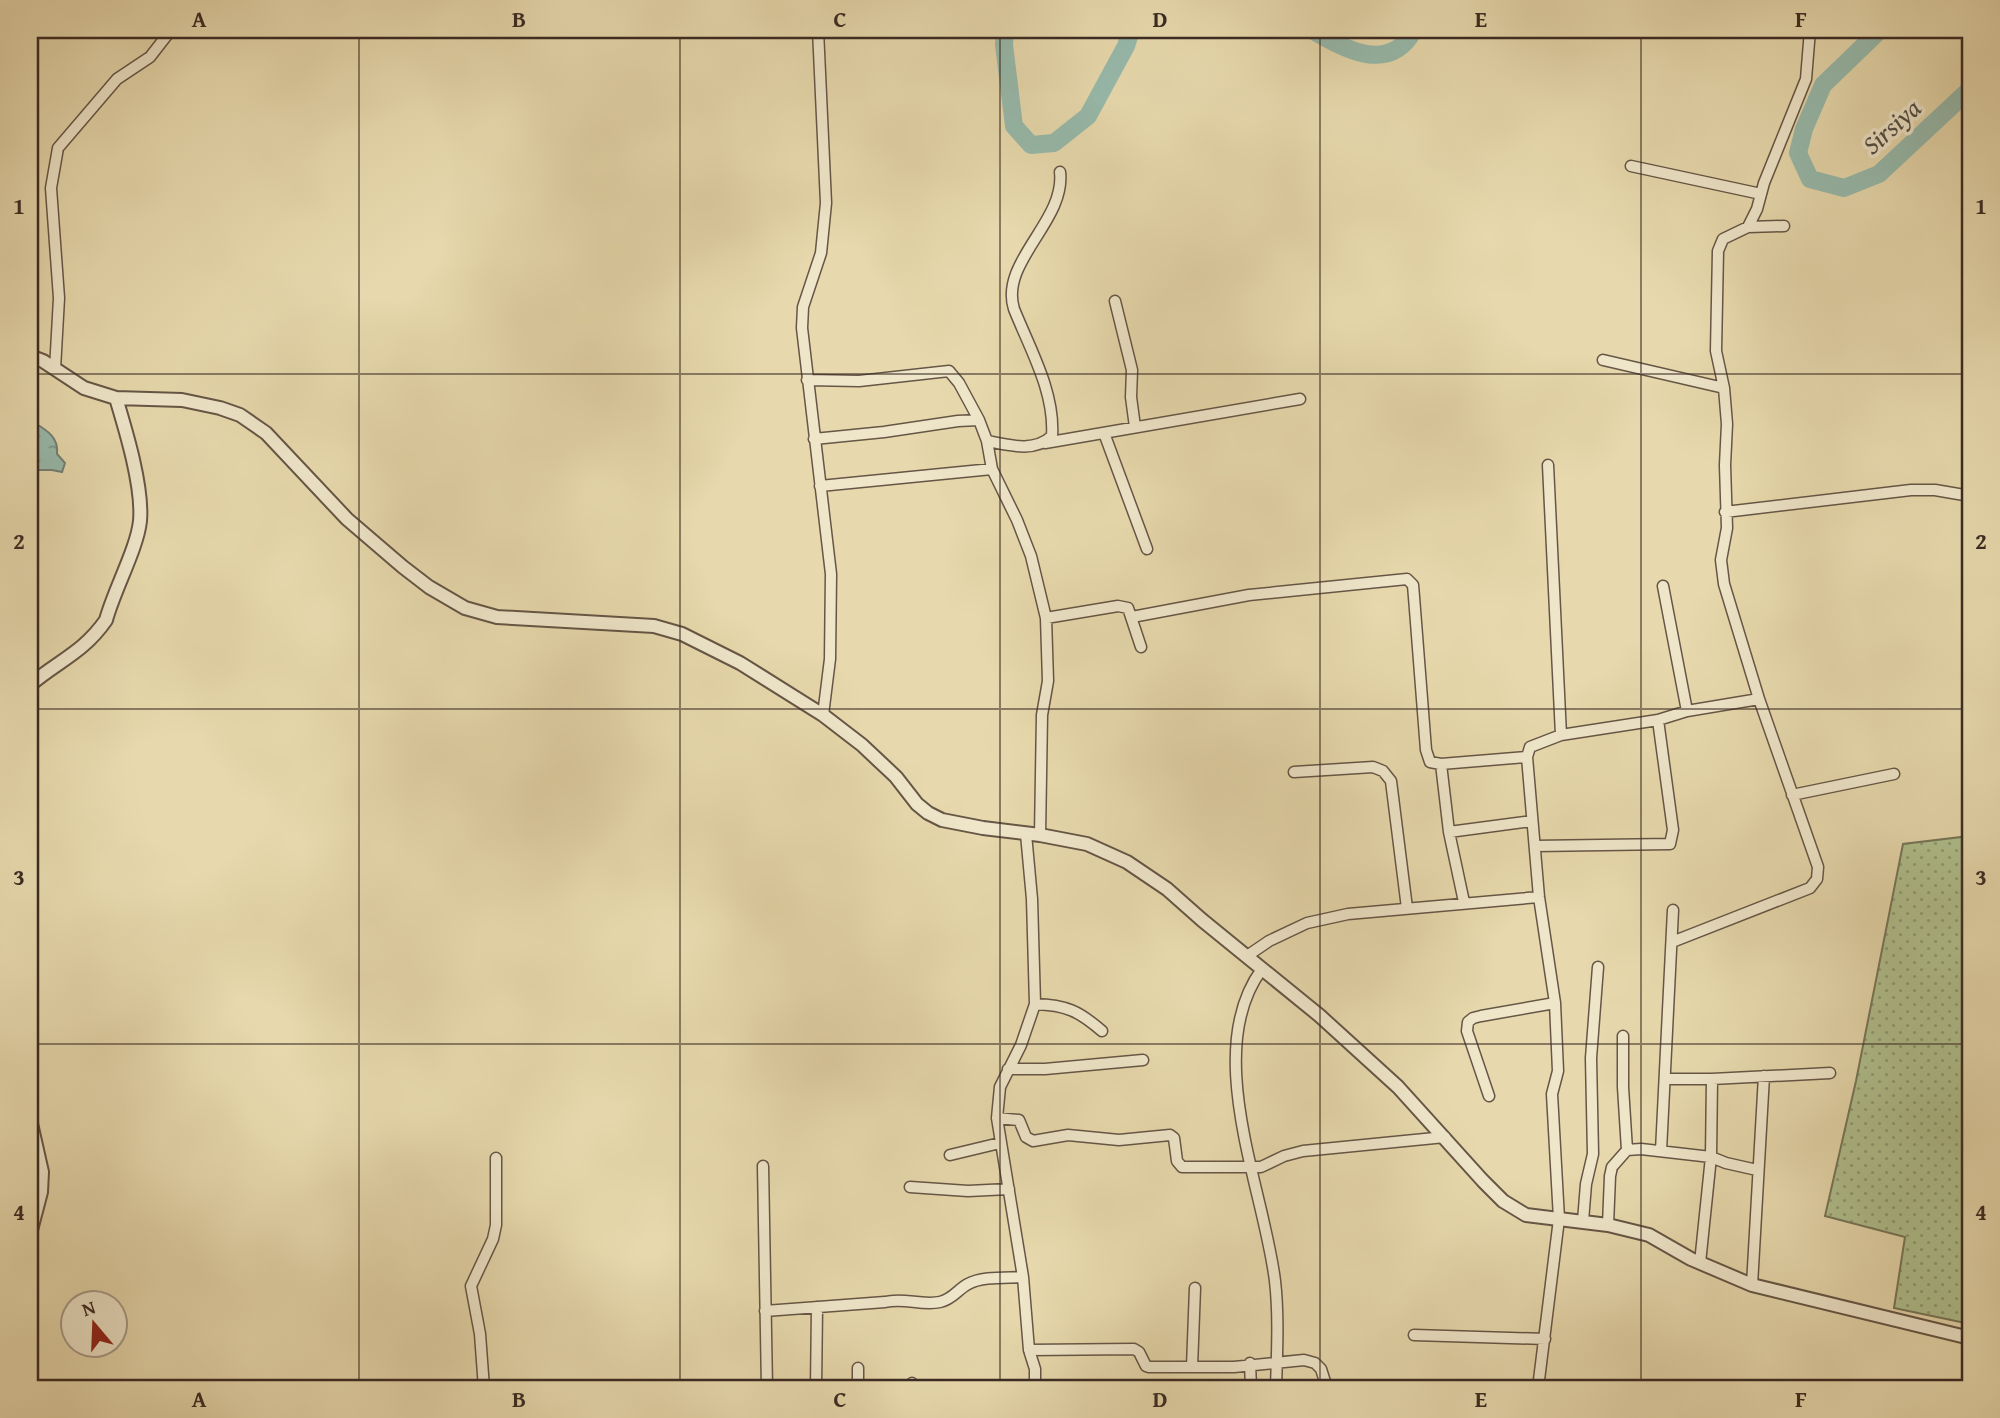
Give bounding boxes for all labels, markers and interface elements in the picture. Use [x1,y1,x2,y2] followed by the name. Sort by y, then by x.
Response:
[192,2,207,35] text: A
[512,2,526,35] text: B
[833,2,847,35] text: C
[1153,2,1168,35] text: D
[1475,2,1487,35] text: E
[1795,2,1807,35] text: F
[1853,89,1929,163] water label: Sirsiya
[13,189,25,222] text: 1
[1975,189,1987,222] text: 1
[13,524,25,557] text: 2
[1975,524,1987,557] text: 2
[13,860,25,893] text: 3
[1975,860,1987,893] text: 3
[13,1195,25,1228] text: 4
[1975,1195,1987,1228] text: 4
[60,1288,130,1358] north arrow
[78,1293,99,1323] text: N
[192,1382,207,1415] text: A
[512,1382,526,1415] text: B
[833,1382,847,1415] text: C
[1153,1382,1168,1415] text: D
[1475,1382,1487,1415] text: E
[1795,1382,1807,1415] text: F

